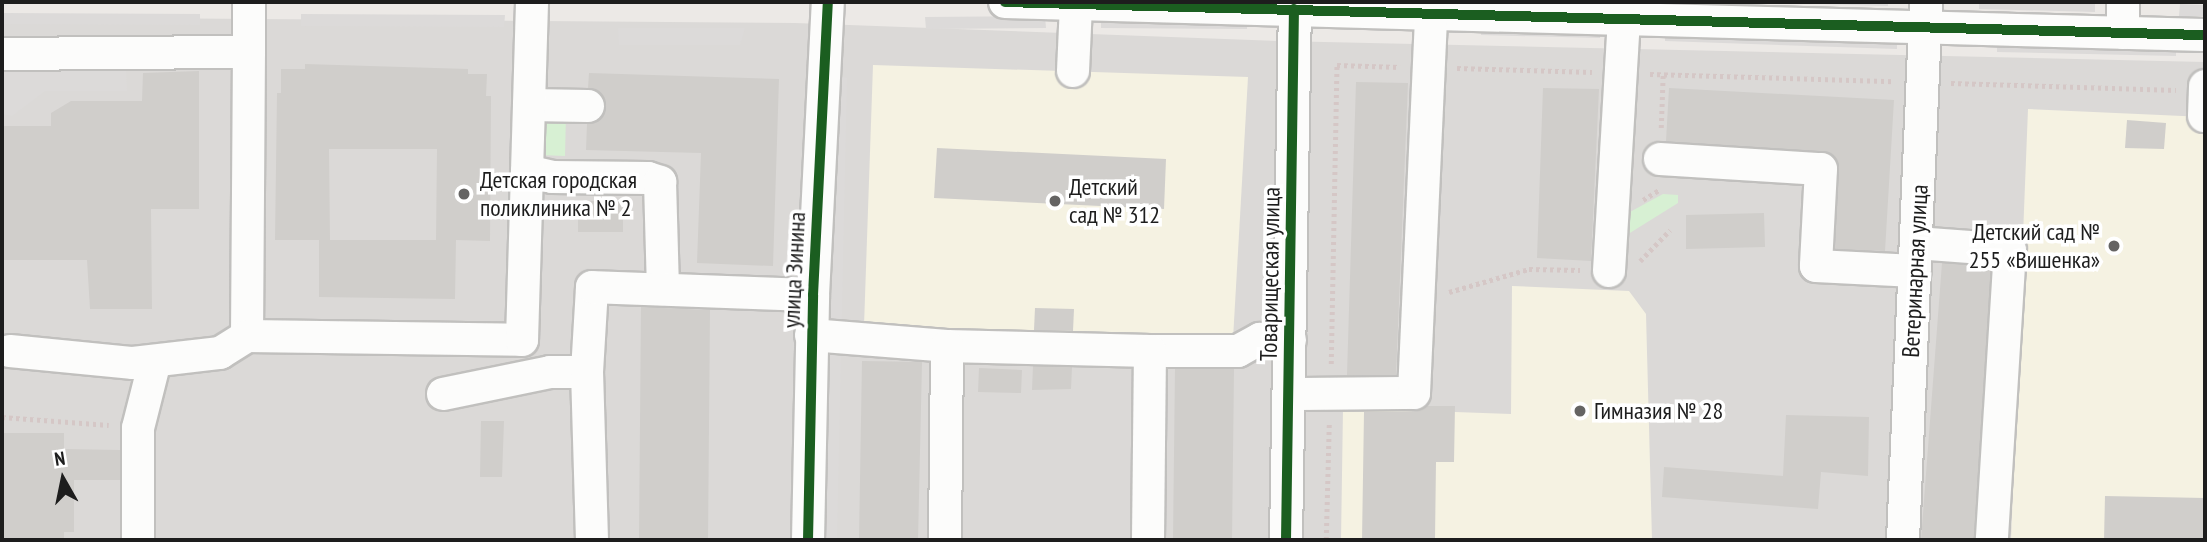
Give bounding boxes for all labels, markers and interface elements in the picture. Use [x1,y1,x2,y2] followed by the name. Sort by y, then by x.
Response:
[480,166,637,222] place label: Детская городская поликлиника № 2
[1069,173,1160,229] place label: Детский сад № 312
[454,184,474,204] marker: Детская городская поликлиника № 2
[1896,184,1934,358] street label: Ветеринарная улица
[1254,187,1286,361] street label: Товарищеская улица
[1047,193,1063,209] marker: Детский сад № 312
[777,211,811,329] street label: улица Зинина
[1969,218,2100,274] place label: Детский сад № 255 «Вишенка»
[2106,238,2122,254] marker: Детский сад № 255 «Вишенка»
[1594,397,1723,425] place label: Гимназия № 28
[1572,403,1588,419] marker: Гимназия № 28
[28,444,98,514] north arrow
[53,446,67,471] text: N

